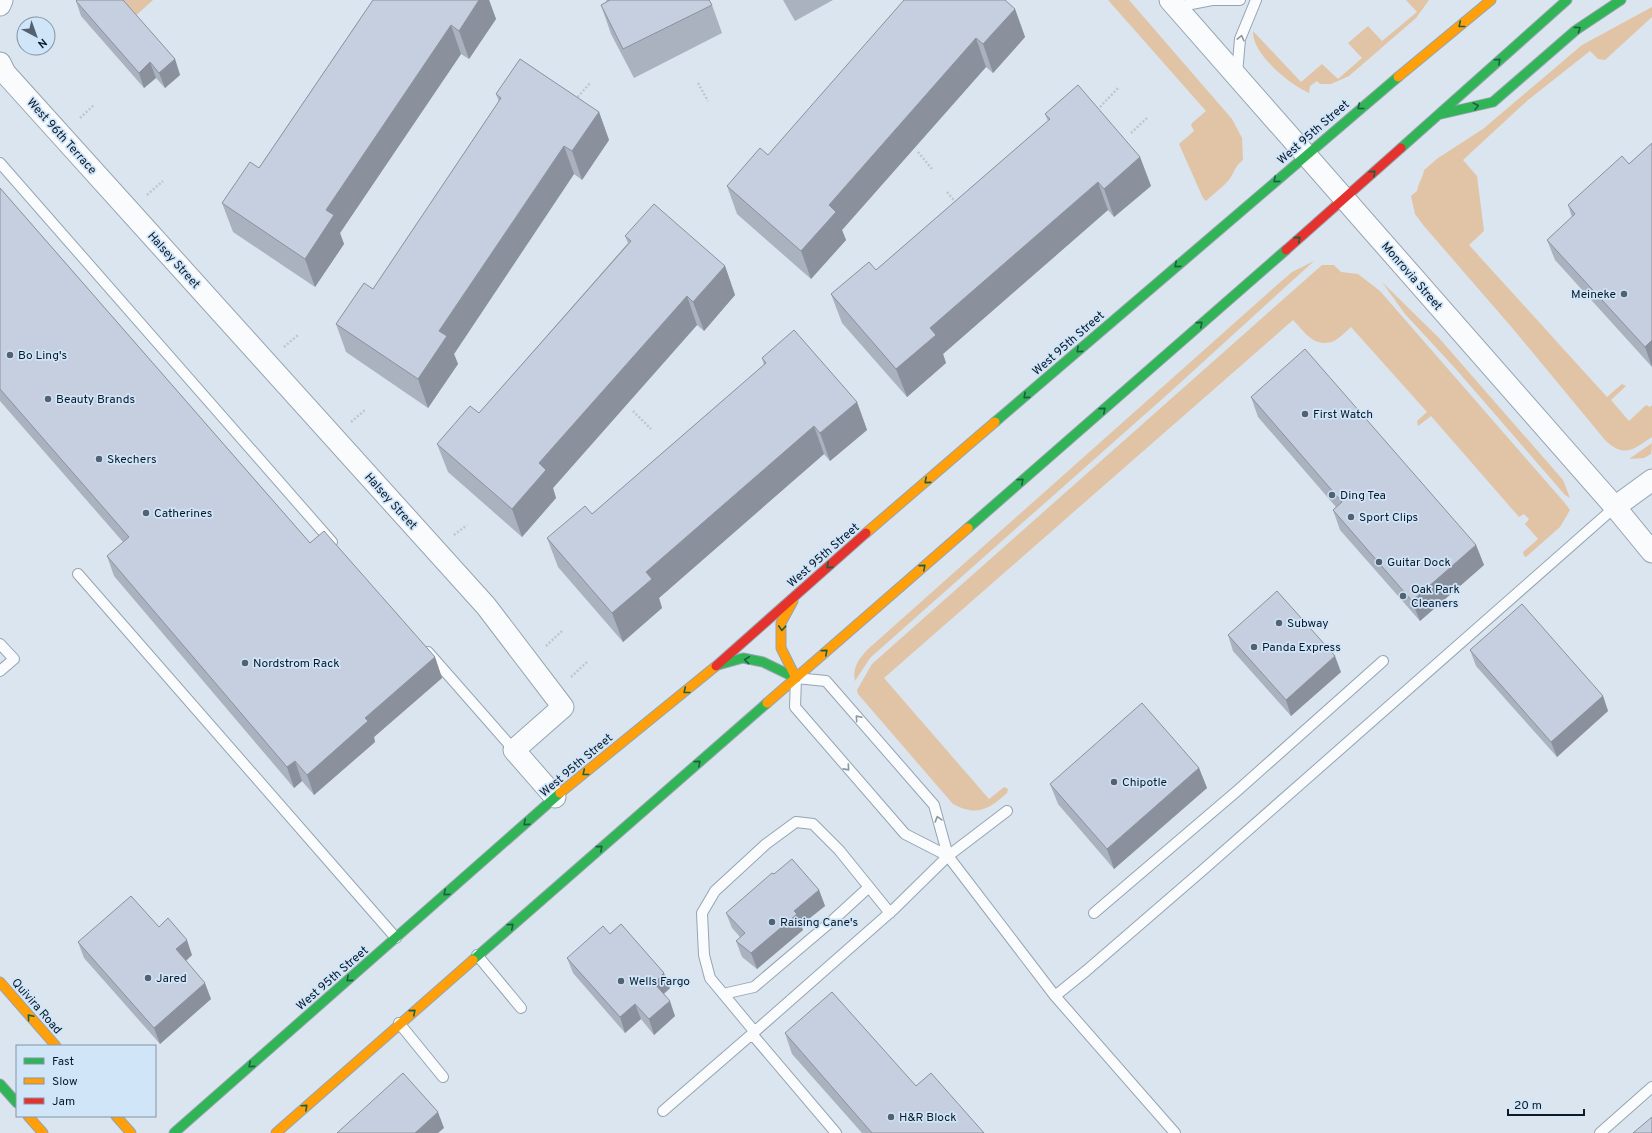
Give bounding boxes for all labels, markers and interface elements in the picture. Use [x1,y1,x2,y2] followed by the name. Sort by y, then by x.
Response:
[16,16,56,56] north arrow
[1459,20,1466,27] one-way arrow
[1574,26,1581,34] one-way arrow
[34,35,49,51] text: N
[1237,35,1245,41] one-way arrow
[1493,59,1501,66] one-way arrow
[23,95,100,178] street label: West 96th Terrace
[1274,97,1353,169] street label: West 95th Street
[1358,102,1365,109] one-way arrow
[1472,102,1479,111] one-way arrow
[1368,170,1376,177] one-way arrow
[1273,175,1280,182] one-way arrow
[143,229,203,293] street label: Halsey Street
[1294,236,1301,243] one-way arrow
[1377,239,1445,314] street label: Monrovia Street
[1175,260,1182,267] one-way arrow
[1571,287,1616,303] place label: Meineke
[1619,289,1629,299] marker: Meineke
[1029,308,1108,380] street label: West 95th Street
[1196,322,1203,329] one-way arrow
[1076,345,1084,352] one-way arrow
[18,348,67,364] place label: Bo Ling's
[5,350,15,360] marker: Bo Ling's
[1023,391,1030,398] one-way arrow
[56,392,135,408] place label: Beauty Brands
[43,394,53,404] marker: Beauty Brands
[1098,407,1105,414] one-way arrow
[1313,407,1373,423] place label: First Watch
[1300,409,1310,419] marker: First Watch
[107,452,157,468] place label: Skechers
[94,454,104,464] marker: Skechers
[360,470,420,534] street label: Halsey Street
[925,476,932,483] one-way arrow
[1016,478,1024,486] one-way arrow
[1340,488,1386,504] place label: Ding Tea
[1327,490,1337,500] marker: Ding Tea
[154,506,212,522] place label: Catherines
[141,508,151,518] marker: Catherines
[1359,510,1418,526] place label: Sport Clips
[1346,512,1356,522] marker: Sport Clips
[784,520,863,592] street label: West 95th Street
[1387,555,1451,571] place label: Guitar Dock
[1374,557,1384,567] marker: Guitar Dock
[826,561,834,568] one-way arrow
[918,564,926,571] one-way arrow
[1411,582,1460,612] place label: Oak Park Cleaners
[1398,591,1408,601] marker: Oak Park Cleaners
[1287,616,1329,632] place label: Subway
[1274,618,1284,628] marker: Subway
[777,625,786,632] one-way arrow
[1262,640,1341,656] place label: Panda Express
[1249,642,1259,652] marker: Panda Express
[821,650,828,657] one-way arrow
[743,655,750,664] one-way arrow
[253,656,340,672] place label: Nordstrom Rack
[240,658,250,668] marker: Nordstrom Rack
[683,686,691,693] one-way arrow
[855,715,862,722] one-way arrow
[537,731,616,801] street label: West 95th Street
[693,760,701,767] one-way arrow
[843,764,850,771] one-way arrow
[583,768,590,775] one-way arrow
[1122,775,1167,791] place label: Chipotle
[1109,777,1119,787] marker: Chipotle
[934,816,942,822] one-way arrow
[524,818,531,825] one-way arrow
[595,845,603,853] one-way arrow
[444,889,451,896] one-way arrow
[780,915,858,931] place label: Raising Cane's
[767,917,777,927] marker: Raising Cane's
[506,924,513,931] one-way arrow
[293,943,372,1015] street label: West 95th Street
[156,971,187,987] place label: Jared
[143,973,153,983] marker: Jared
[629,974,690,990] place label: Wells Fargo
[8,975,65,1038] street label: Quivira Road
[346,975,354,982] one-way arrow
[616,976,626,986] marker: Wells Fargo
[408,1009,416,1016] one-way arrow
[28,1014,35,1021] one-way arrow
[16,1045,156,1117] legend
[52,1054,74,1070] text: Fast
[249,1061,256,1068] one-way arrow
[52,1074,78,1090] text: Slow
[1508,1091,1584,1117] scale bar
[52,1094,75,1110] text: Jam
[1514,1098,1542,1114] text: 20 m
[300,1104,308,1112] one-way arrow
[899,1110,957,1126] place label: H&R Block
[886,1112,896,1122] marker: H&R Block

